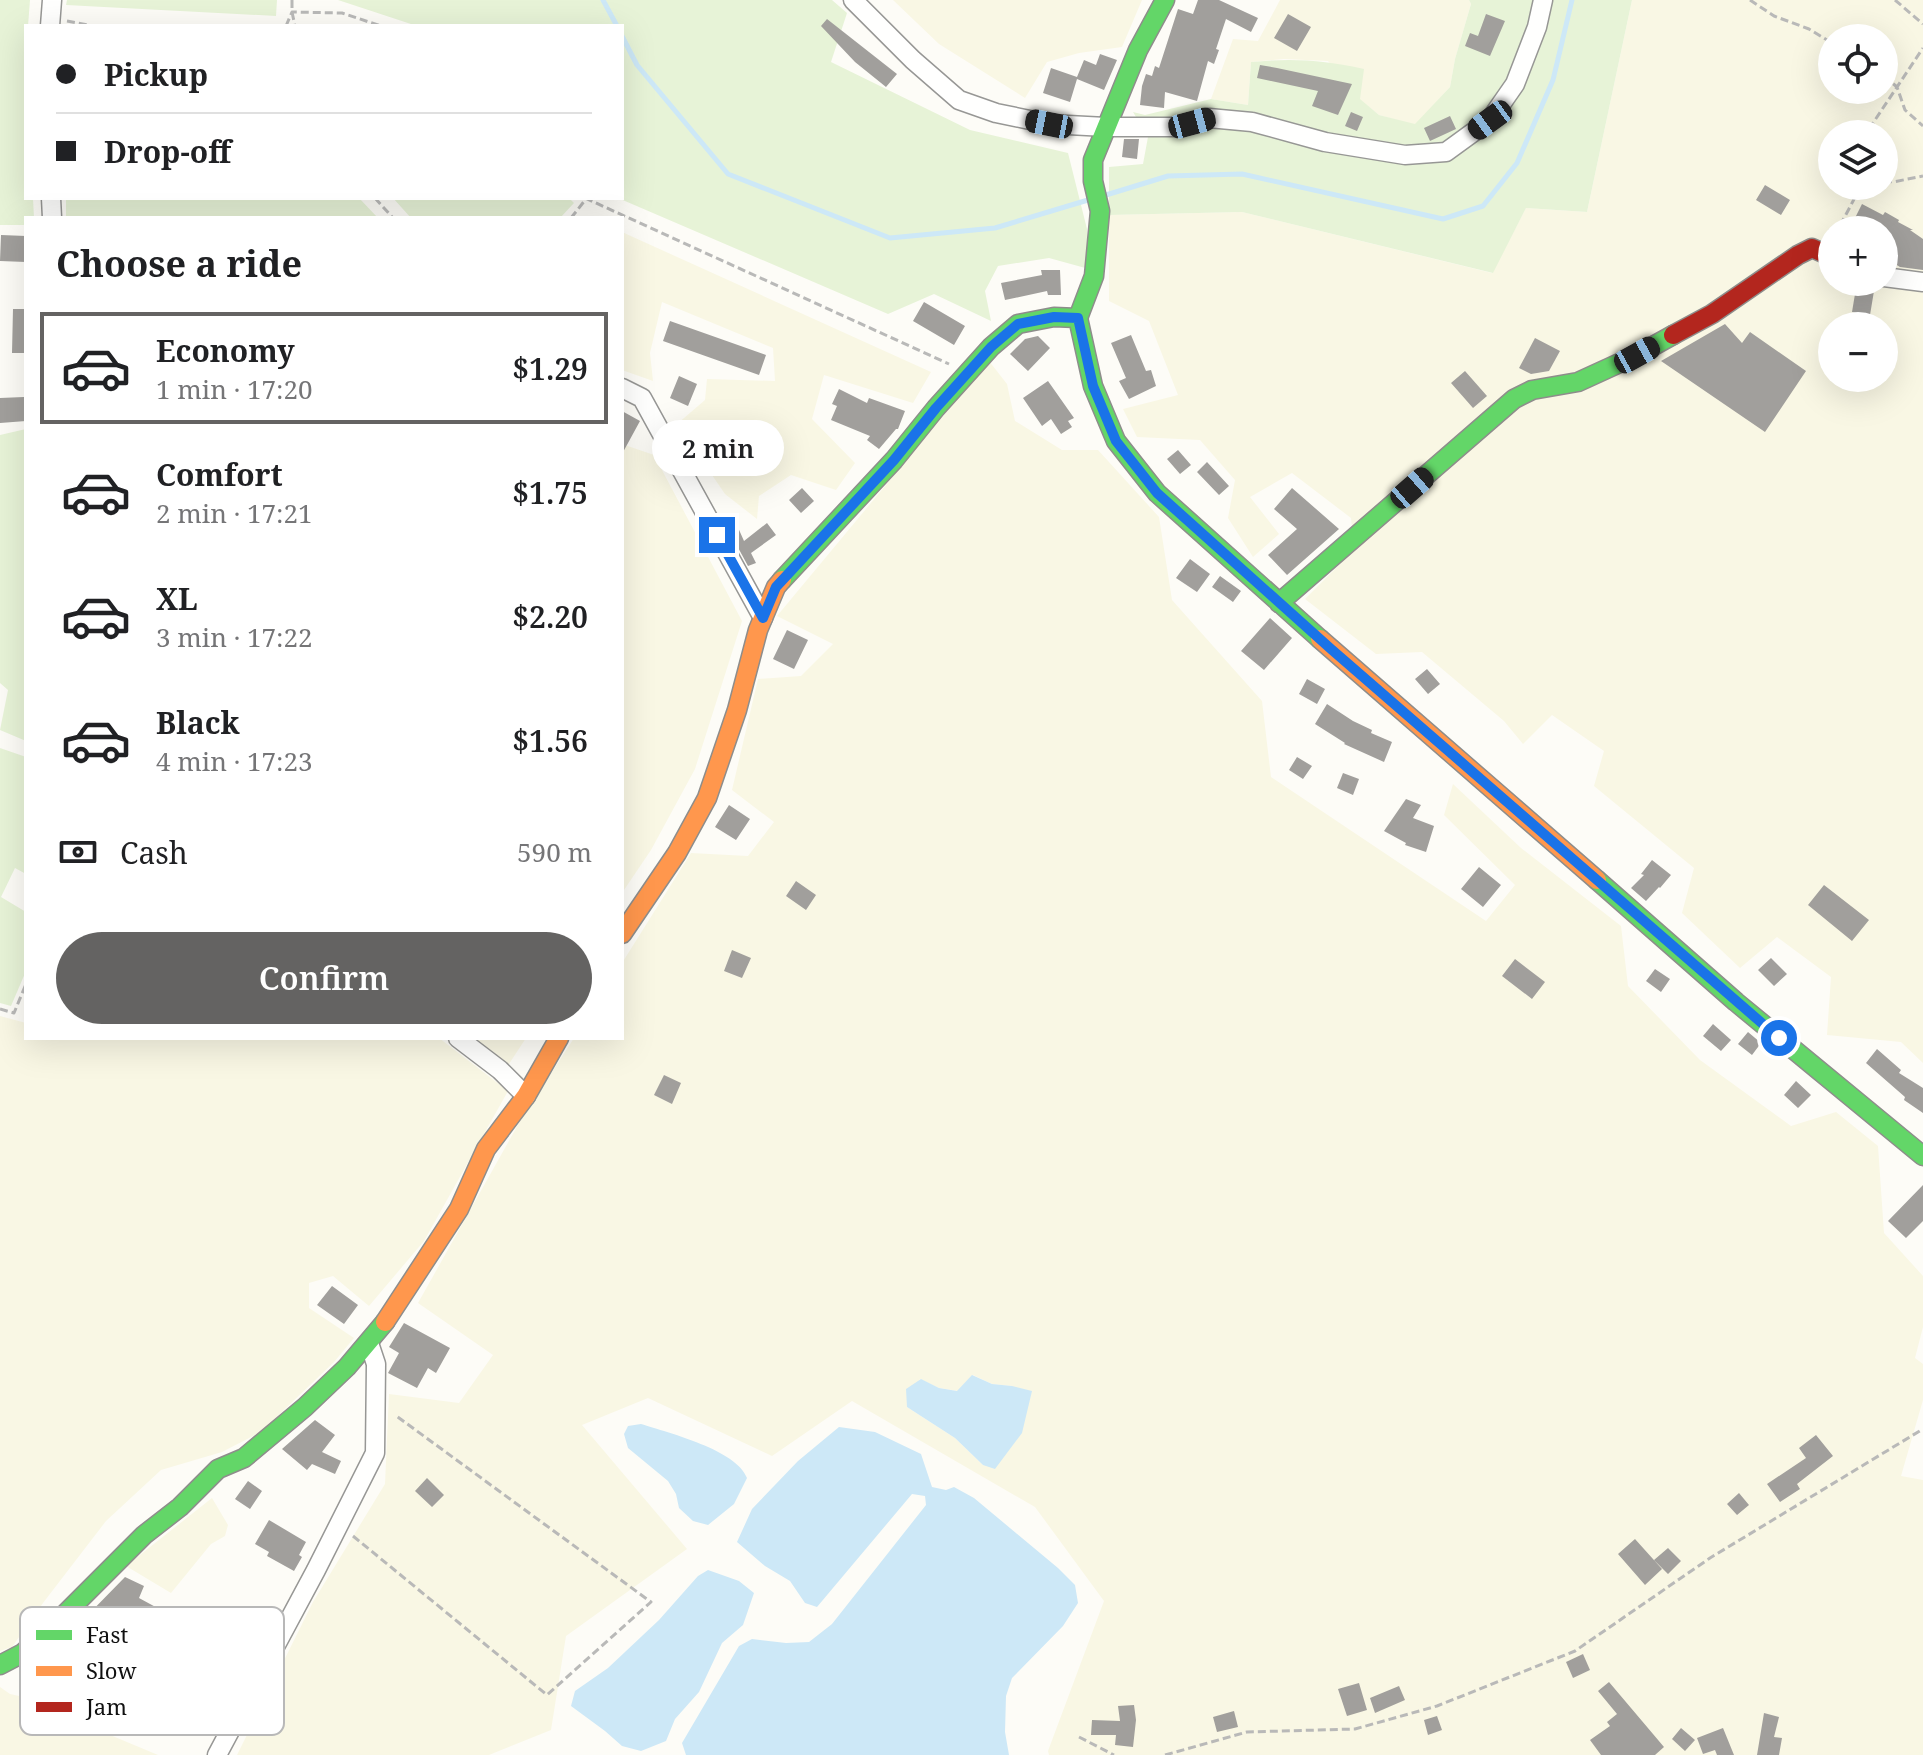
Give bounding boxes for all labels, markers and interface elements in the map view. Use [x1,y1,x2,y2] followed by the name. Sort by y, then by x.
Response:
[1818,24,1898,392] map controls
[1818,24,1898,104] button: locate
[104,54,208,95] text: Pickup
[1464,96,1516,144] car
[1166,105,1218,141] car
[1023,108,1075,140] car
[1818,120,1898,200] button: layers
[104,131,231,172] text: Drop-off
[1818,216,1898,296] button: +
[56,239,302,288] text: Choose a ride
[1818,312,1898,392] button: −
[156,330,295,371] text: Economy
[60,332,132,404] icon: car
[1610,333,1664,377] car
[512,348,588,389] text: $1.29
[156,371,313,407] text: 1 min · 17:20
[651,419,783,475] callout: 2 min
[682,430,754,466] text: 2 min
[156,454,283,495] text: Comfort
[60,456,132,528] icon: car
[1386,463,1438,513] car
[512,472,588,513] text: $1.75
[156,495,313,531] text: 2 min · 17:21
[699,517,735,553] route end
[156,578,198,619] text: XL
[60,580,132,652] icon: car
[512,596,588,637] text: $2.20
[156,619,313,655] text: 3 min · 17:22
[156,702,240,743] text: Black
[60,704,132,776] icon: car
[512,720,588,761] text: $1.56
[156,743,313,779] text: 4 min · 17:23
[56,830,100,874] icon: cash
[120,832,188,873] text: Cash
[517,834,592,870] text: 590 m
[56,932,592,1024] button: Confirm
[1761,1020,1797,1056] route start
[20,1607,284,1735] legend
[86,1619,128,1649] text: Fast
[86,1655,136,1685] text: Slow
[85,1691,127,1721] text: Jam

